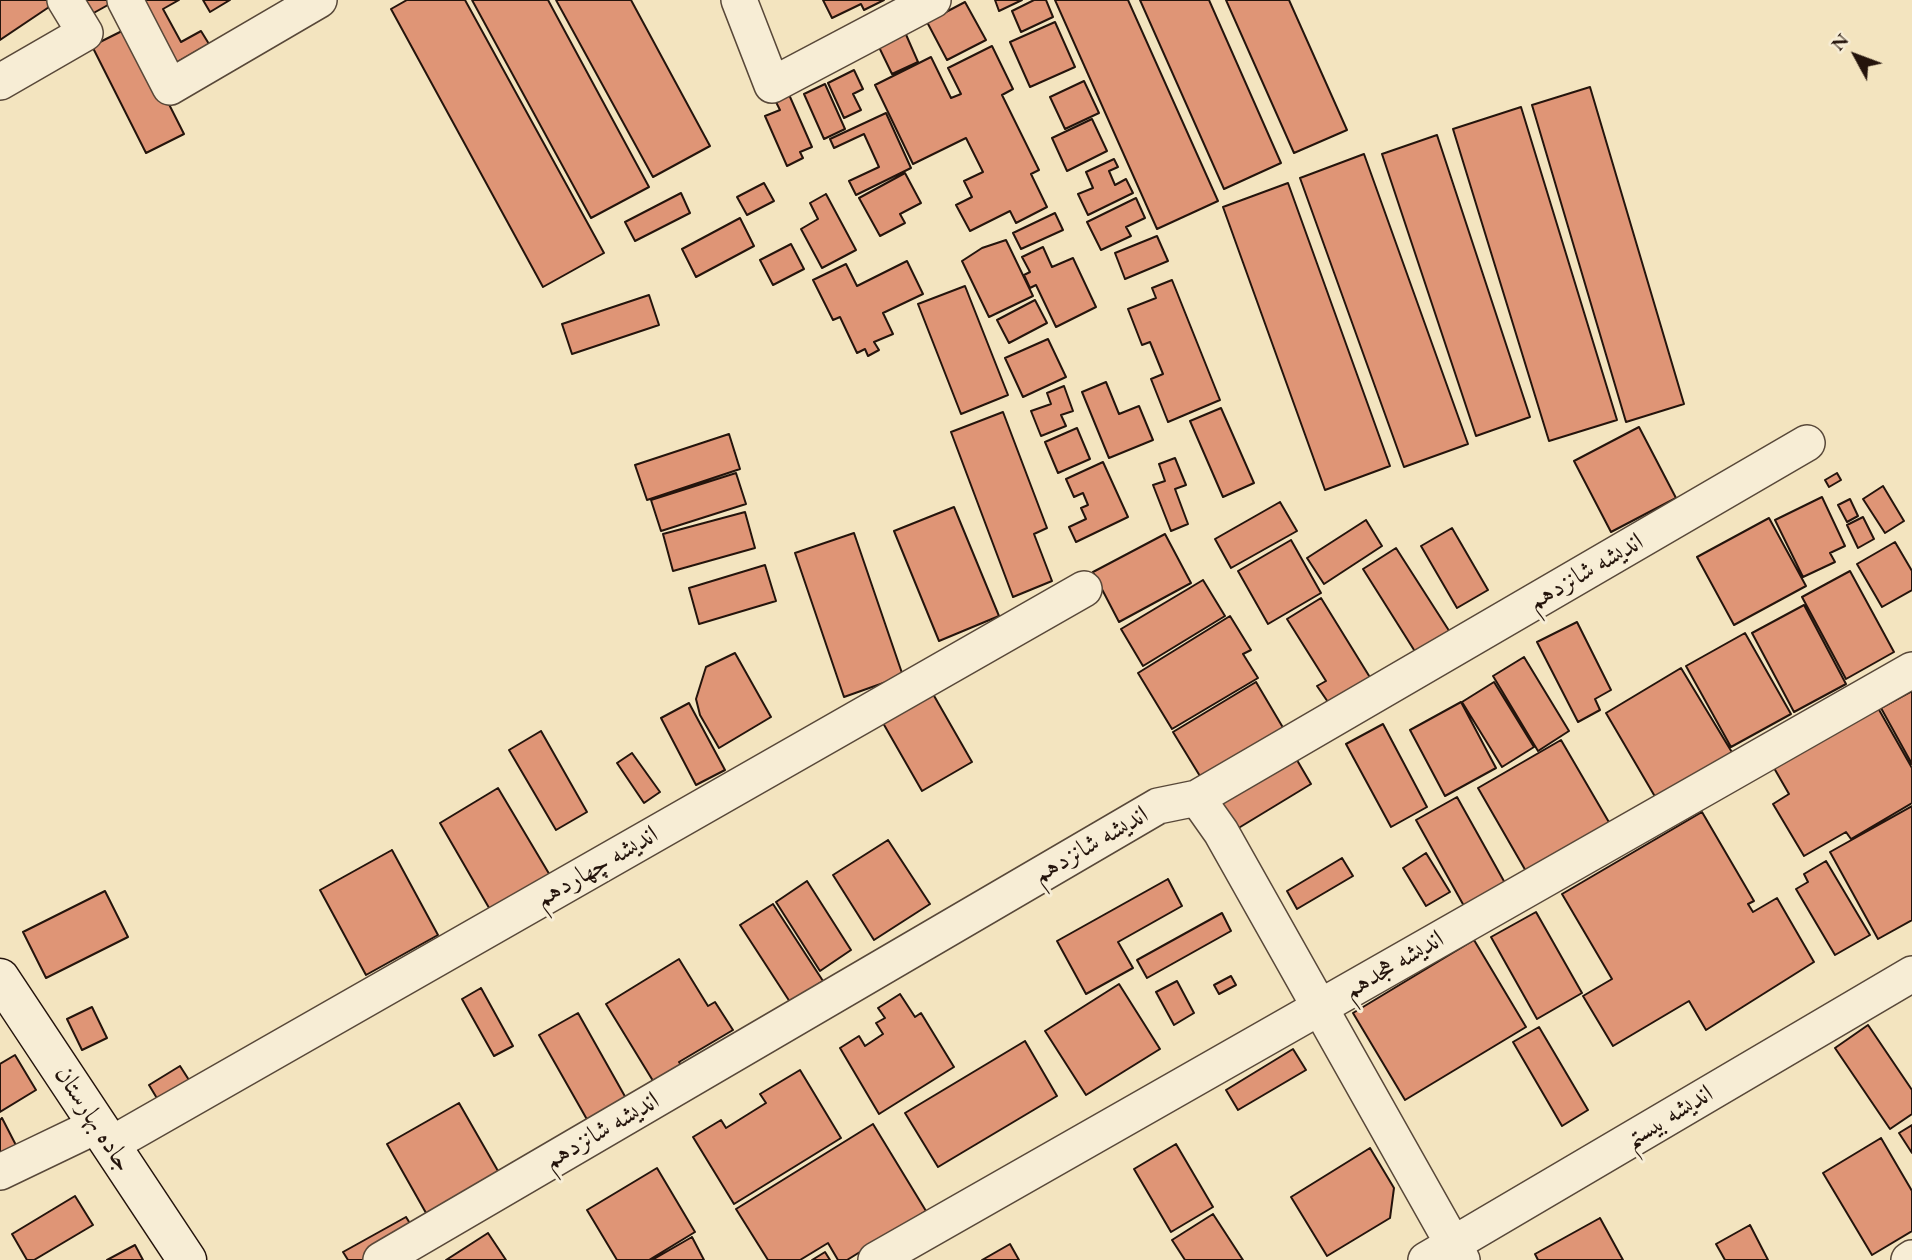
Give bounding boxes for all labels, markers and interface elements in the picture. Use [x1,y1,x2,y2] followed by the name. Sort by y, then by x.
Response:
[1821,21,1891,91] north arrow
[1825,28,1854,56] text: N
[1523,526,1649,618] street label: اندیشه شانزدهم
[1028,799,1154,891] street label: اندیشه شانزدهم
[530,819,664,915] street label: اندیشه چهاردهم
[1338,924,1450,1006] street label: اندیشه هجدهم
[47,1060,139,1178] street label: جاده بهارستان
[1619,1078,1719,1156] street label: اندیشه بیستم
[539,1085,665,1177] street label: اندیشه شانزدهم

